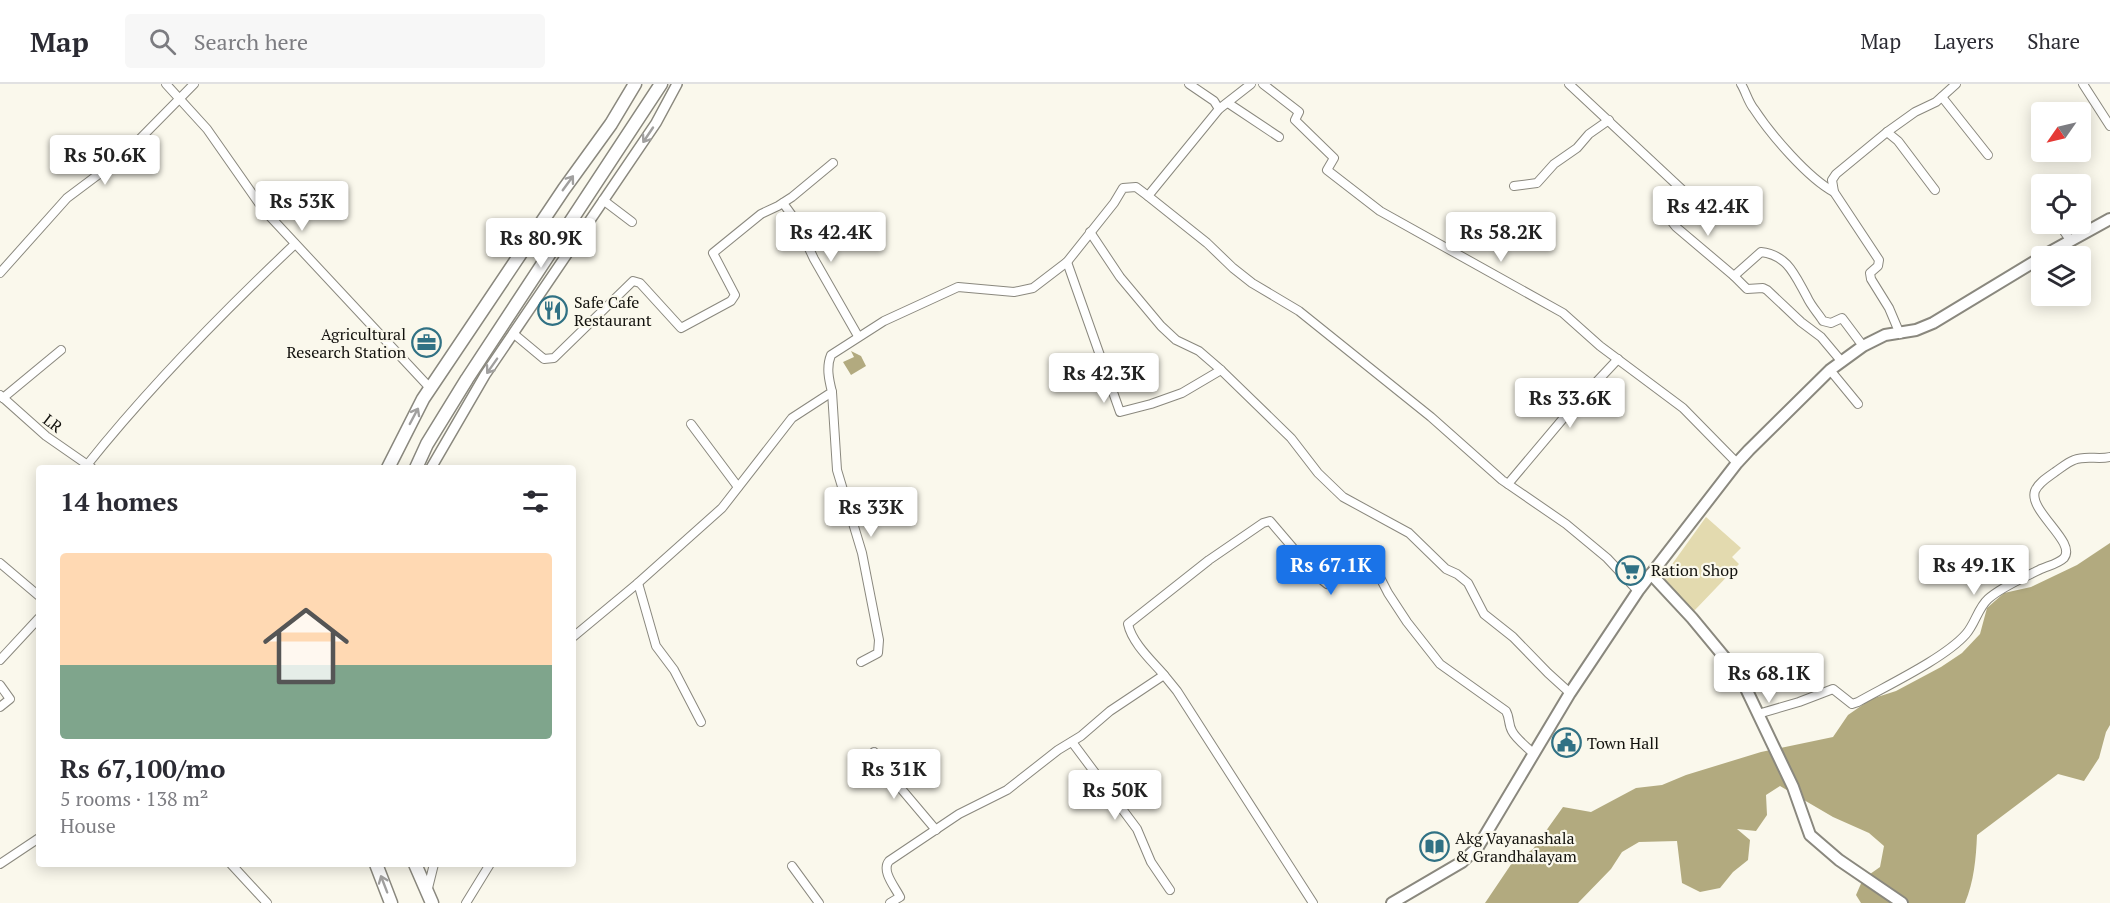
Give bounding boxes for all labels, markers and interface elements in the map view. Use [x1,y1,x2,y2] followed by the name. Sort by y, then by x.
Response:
[125,14,545,68] search box
[30,23,89,60] text: Map
[146,25,179,58] icon: search
[194,27,308,56] text: Search here
[1860,27,1901,55] text: Map
[1934,27,1994,55] text: Layers
[2027,27,2080,55] text: Share
[2031,102,2091,162] north arrow
[2031,102,2091,306] map controls
[642,126,654,142] one-way arrow
[43,135,167,186] pin: Rs 50.6K
[64,141,146,168] text: Rs 50.6K
[2031,174,2091,234] button: locate
[562,176,574,192] one-way arrow
[253,181,351,232] pin: Rs 53K
[1646,186,1770,237] pin: Rs 42.4K
[269,187,335,214] text: Rs 53K
[1667,192,1749,219] text: Rs 42.4K
[769,212,893,263] pin: Rs 42.4K
[1439,212,1563,263] pin: Rs 58.2K
[479,218,603,269] pin: Rs 80.9K
[790,218,872,245] text: Rs 42.4K
[1460,218,1542,245] text: Rs 58.2K
[500,224,582,251] text: Rs 80.9K
[2031,246,2091,306] button: layers
[574,291,652,331] place label: Safe Cafe Restaurant
[537,295,569,327] restaurant icon: Safe Cafe Restaurant
[286,323,406,363] place label: Agricultural Research Station
[411,327,443,359] office icon: Agricultural Research Station
[1042,353,1166,404] pin: Rs 42.3K
[486,357,498,374] one-way arrow
[1063,359,1145,386] text: Rs 42.3K
[1508,378,1632,429] pin: Rs 33.6K
[1529,384,1611,411] text: Rs 33.6K
[409,407,420,425] one-way arrow
[39,408,68,438] street label: LR
[60,484,178,518] text: 14 homes
[519,485,552,518] icon: filters
[822,487,920,538] pin: Rs 33K
[838,493,904,520] text: Rs 33K
[1269,545,1393,596] pin: Rs 67.1K
[1912,545,2036,596] pin: Rs 49.1K
[1290,551,1372,578] text: Rs 67.1K
[1933,551,2015,578] text: Rs 49.1K
[1614,554,1646,586] supermarket icon: Ration Shop
[1651,559,1738,581] place label: Ration Shop
[252,592,360,700] icon: home
[1707,653,1831,704] pin: Rs 68.1K
[1728,659,1810,686] text: Rs 68.1K
[1550,727,1582,759] public building icon: Town Hall
[1587,732,1659,754] place label: Town Hall
[845,749,943,800] pin: Rs 31K
[60,751,225,785] text: Rs 67,100/mo
[861,755,927,782] text: Rs 31K
[1066,770,1164,821] pin: Rs 50K
[1082,776,1148,803] text: Rs 50K
[60,785,208,812] text: 5 rooms · 138 m²
[60,812,116,839] text: House
[1455,827,1577,867] place label: Akg Vayanashala & Grandhalayam
[1418,831,1450,863] library icon: Akg Vayanashala & Grandhalayam
[378,875,389,893] one-way arrow

